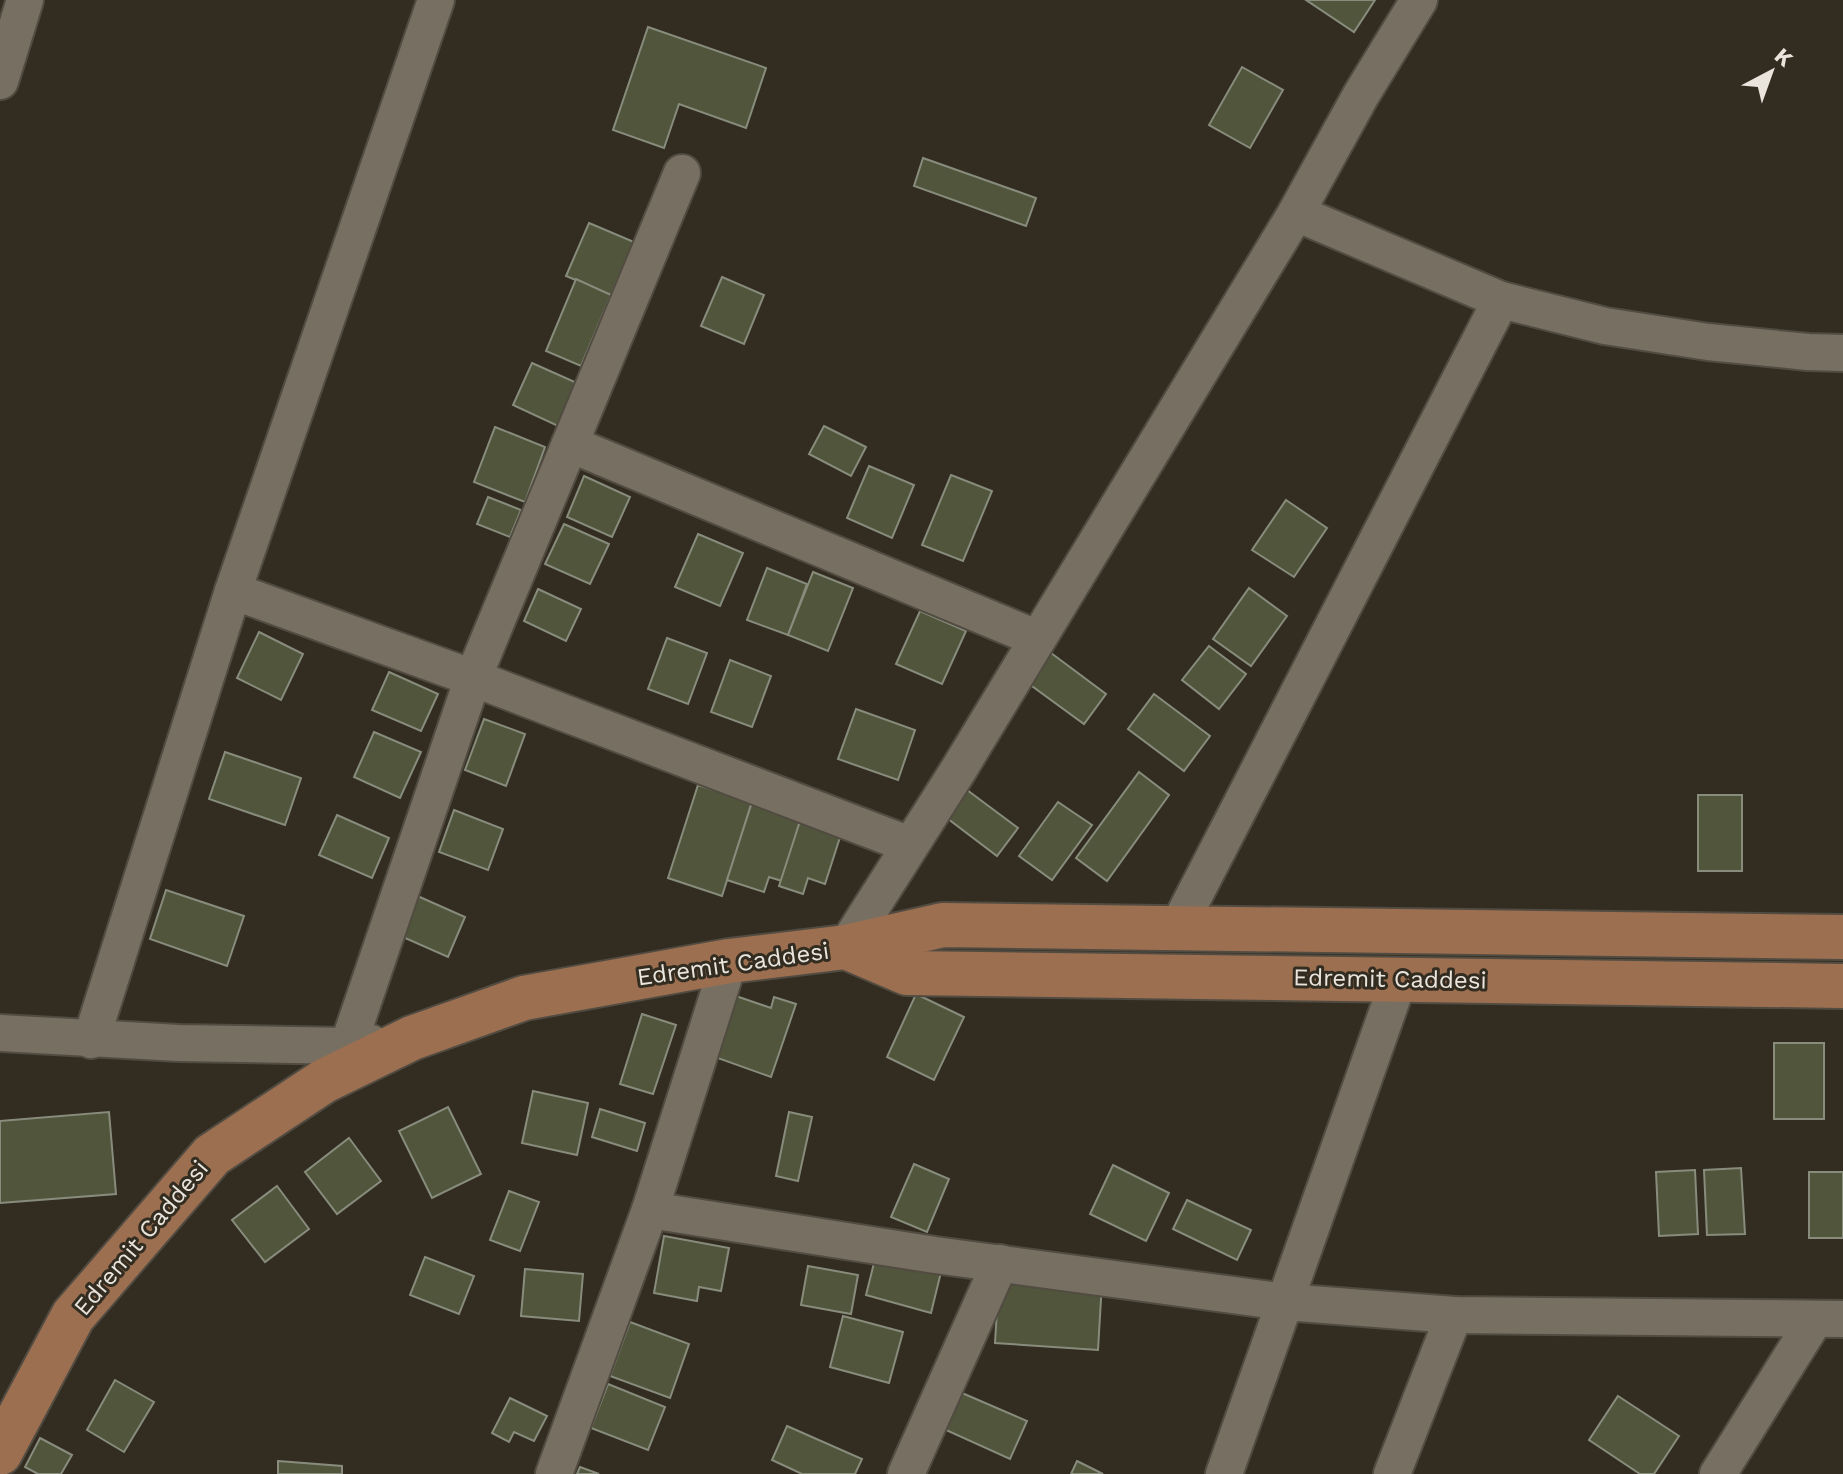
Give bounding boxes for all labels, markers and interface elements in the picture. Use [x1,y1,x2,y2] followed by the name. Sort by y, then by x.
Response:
[1731,32,1811,112] north arrow
[1770,43,1798,72] text: K
[635,937,831,991] street label: Edremit Caddesi
[1293,963,1487,995] street label: Edremit Caddesi
[68,1155,214,1321] street label: Edremit Caddesi

